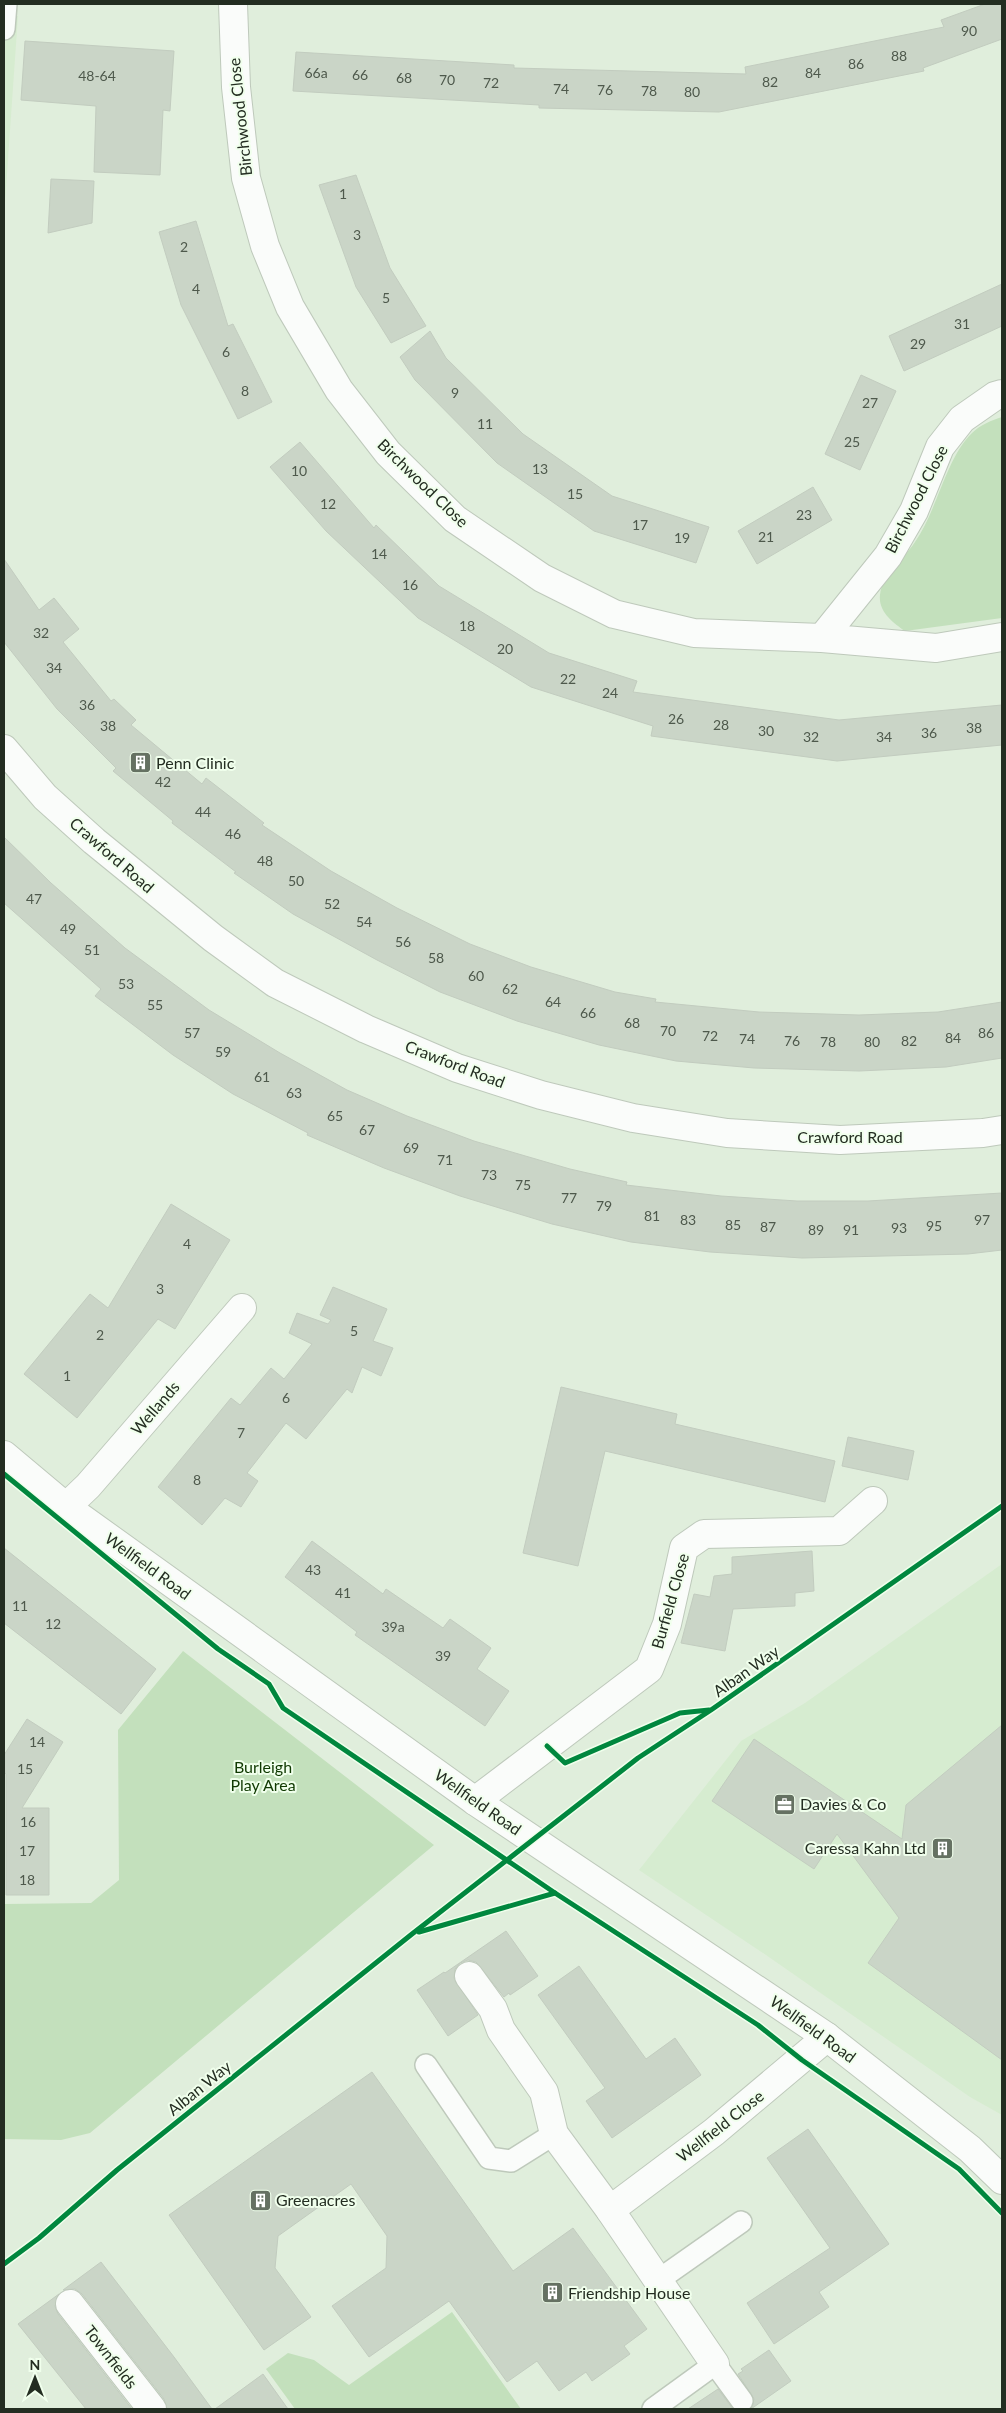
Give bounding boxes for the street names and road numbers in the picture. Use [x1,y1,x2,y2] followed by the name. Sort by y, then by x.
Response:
[224,57,255,177] street label: Birchwood Close
[374,435,473,531] street label: Birchwood Close
[880,442,951,556] street label: Birchwood Close
[66,813,158,896] street label: Crawford Road
[403,1036,508,1091] street label: Crawford Road
[797,1127,903,1146] street label: Crawford Road
[126,1377,183,1438] street label: Wellands
[102,1528,195,1603] street label: Wellfield Road
[647,1551,692,1651] street label: Burfield Close
[709,1641,783,1700] street label: Alban Way
[431,1765,525,1839] street label: Wellfield Road
[767,1991,860,2066] street label: Wellfield Road
[163,2056,235,2119] street label: Alban Way
[672,2086,767,2165] street label: Wellfield Close
[81,2321,142,2392] street label: Townfields

